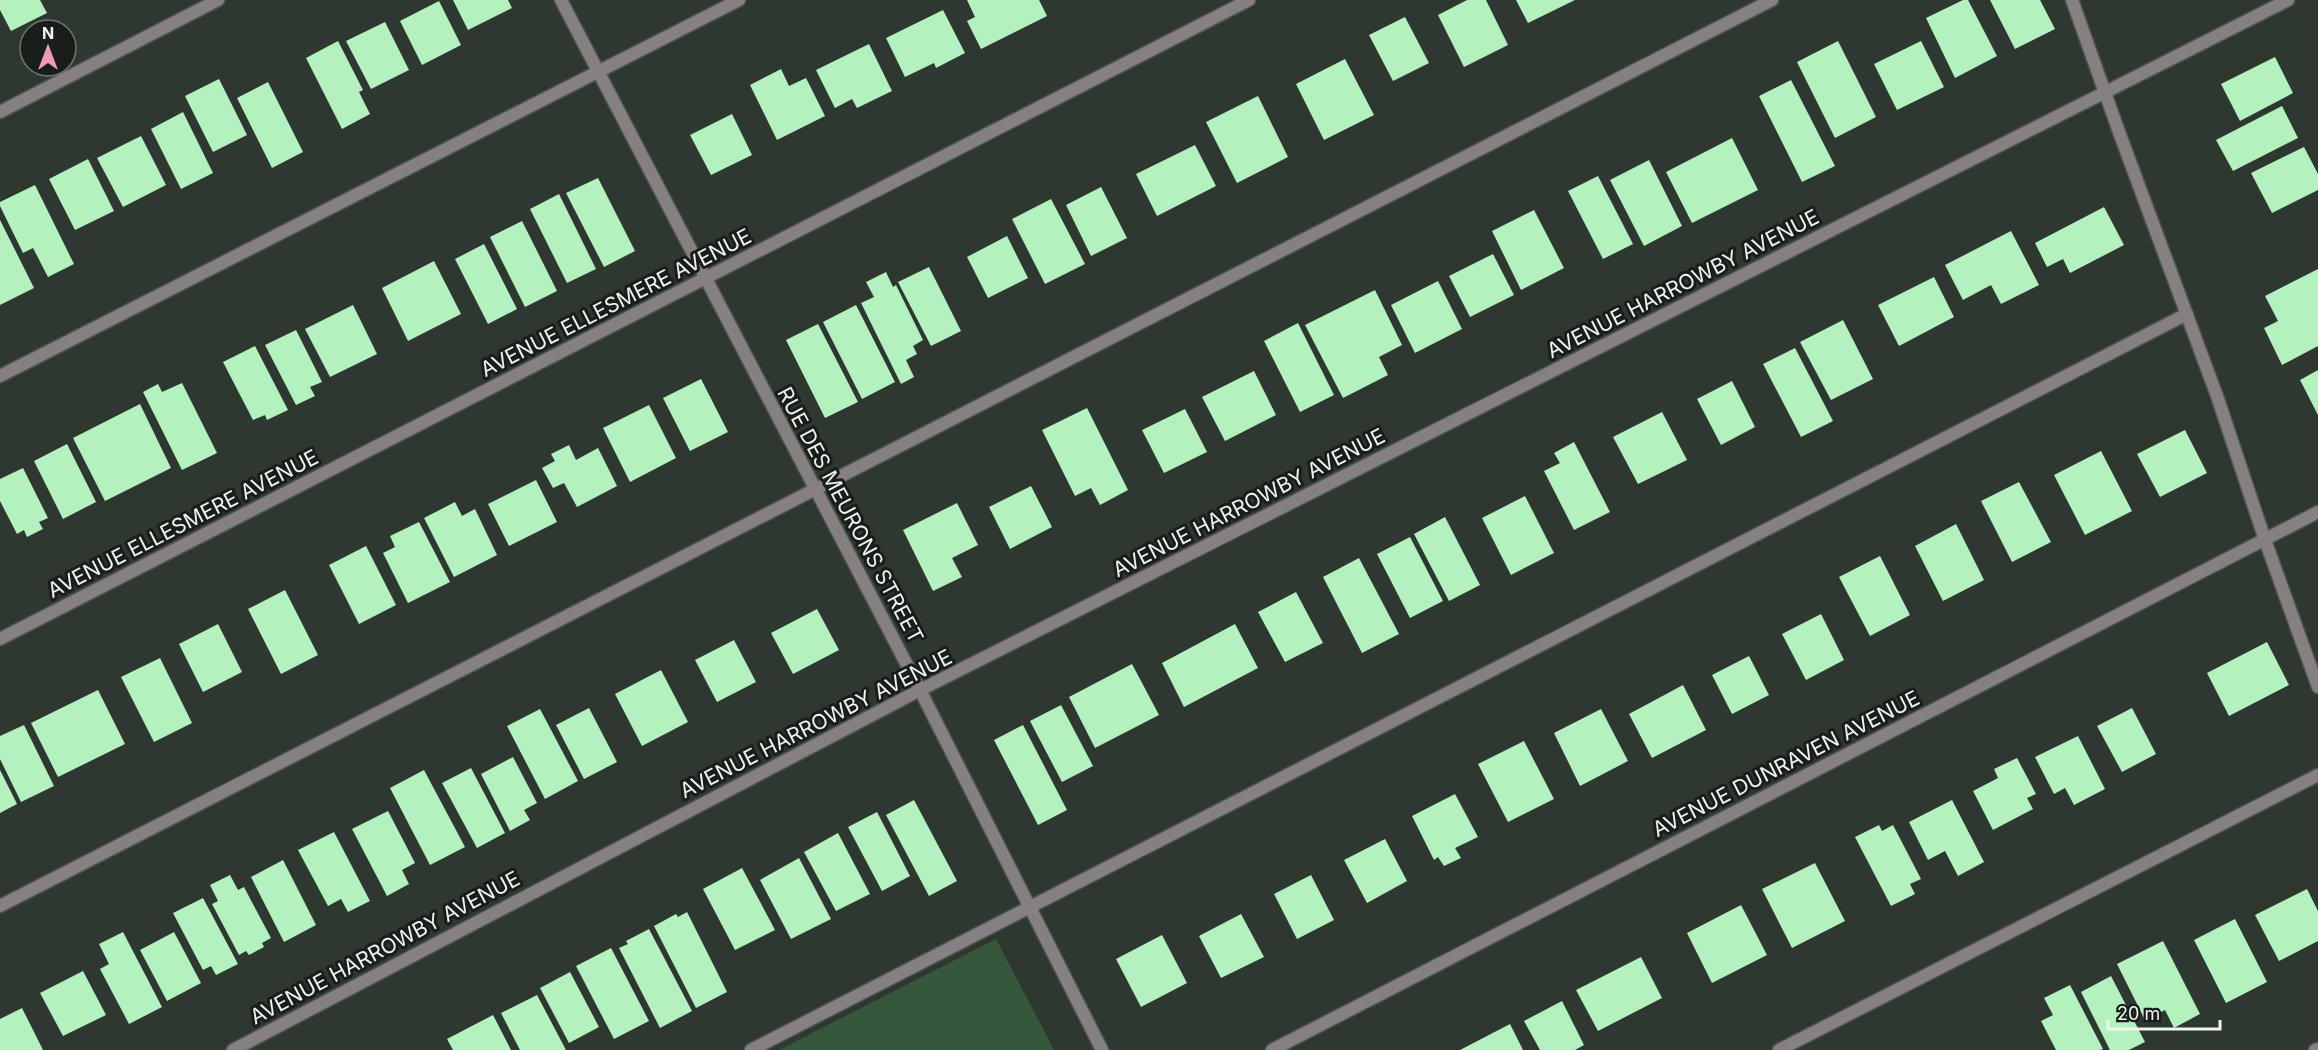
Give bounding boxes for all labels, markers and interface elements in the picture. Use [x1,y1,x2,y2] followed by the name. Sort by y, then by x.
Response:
[18,18,78,78] north arrow
[42,23,54,43] text: N
[1542,204,1823,363] street label: AVENUE HARROWBY AVENUE
[476,223,755,382] street label: AVENUE ELLESMERE AVENUE
[772,383,929,647] street label: RUE DES MEURONS STREET
[1108,423,1389,582] street label: AVENUE HARROWBY AVENUE
[43,444,322,603] street label: AVENUE ELLESMERE AVENUE
[675,644,956,803] street label: AVENUE HARROWBY AVENUE
[1648,685,1923,842] street label: AVENUE DUNRAVEN AVENUE
[246,866,524,1030] street label: AVENUE HARROWBY AVENUE
[2108,993,2220,1031] scale bar
[2117,1003,2160,1024] text: 20 m

